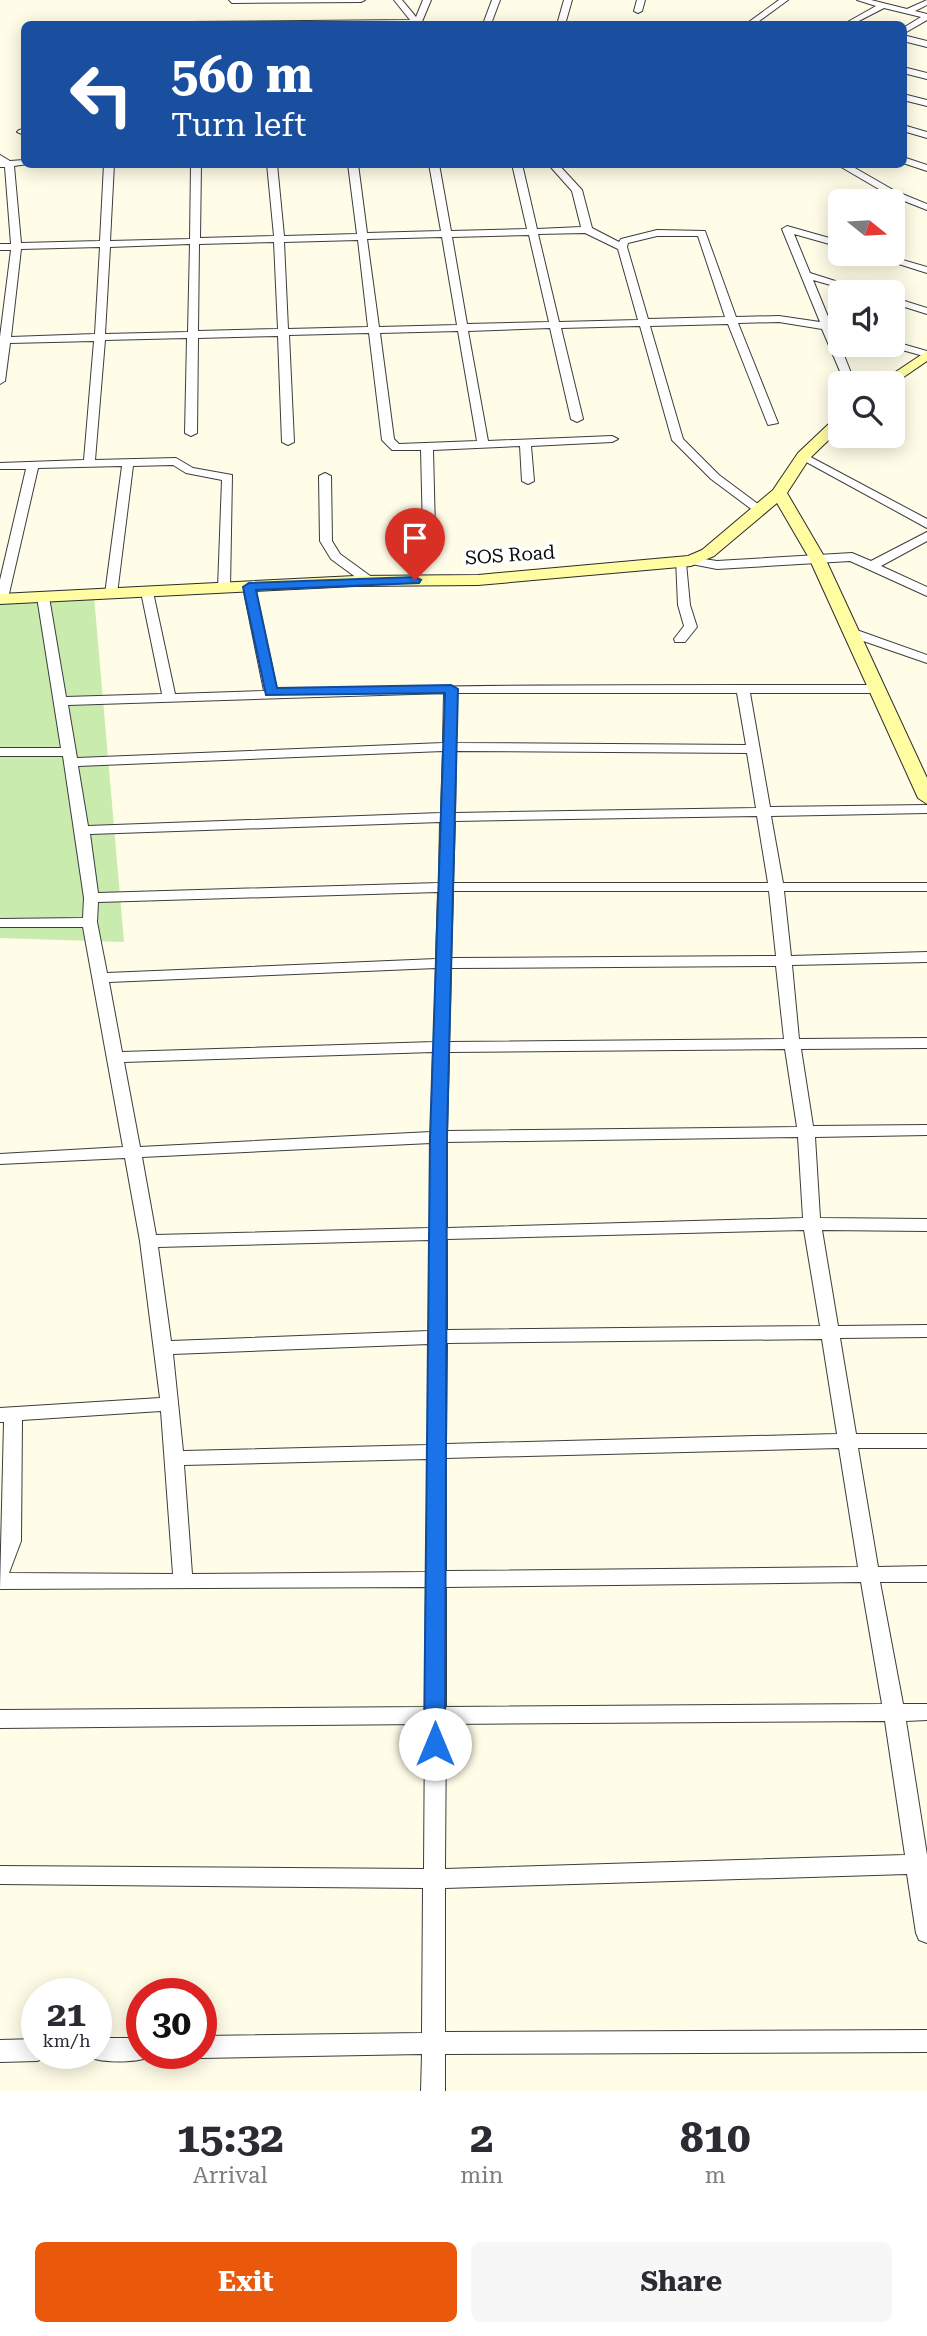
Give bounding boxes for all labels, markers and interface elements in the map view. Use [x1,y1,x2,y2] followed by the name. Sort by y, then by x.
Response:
[171,47,313,104] text: 560 m
[56,49,147,140] icon: left
[171,106,306,144] text: Turn left
[828,189,905,266] north arrow
[828,189,905,448] map controls
[828,280,905,357] button: sound
[828,371,905,448] button: search
[385,508,445,580] pin
[396,519,434,557] icon: arrive
[464,540,556,570] street label: SOS Road
[398,1707,472,1781] position arrow
[126,1978,217,2069] speed limit sign: 30
[47,1994,86,2035] text: 21
[42,2030,91,2051] text: km/h
[177,2113,284,2162] text: 15:32
[470,2113,494,2162] text: 2
[680,2113,750,2162] text: 810
[193,2162,267,2189] text: Arrival
[460,2162,503,2189] text: min
[705,2162,726,2189] text: m
[35,2242,457,2322] button: Exit
[471,2242,892,2322] button: Share

